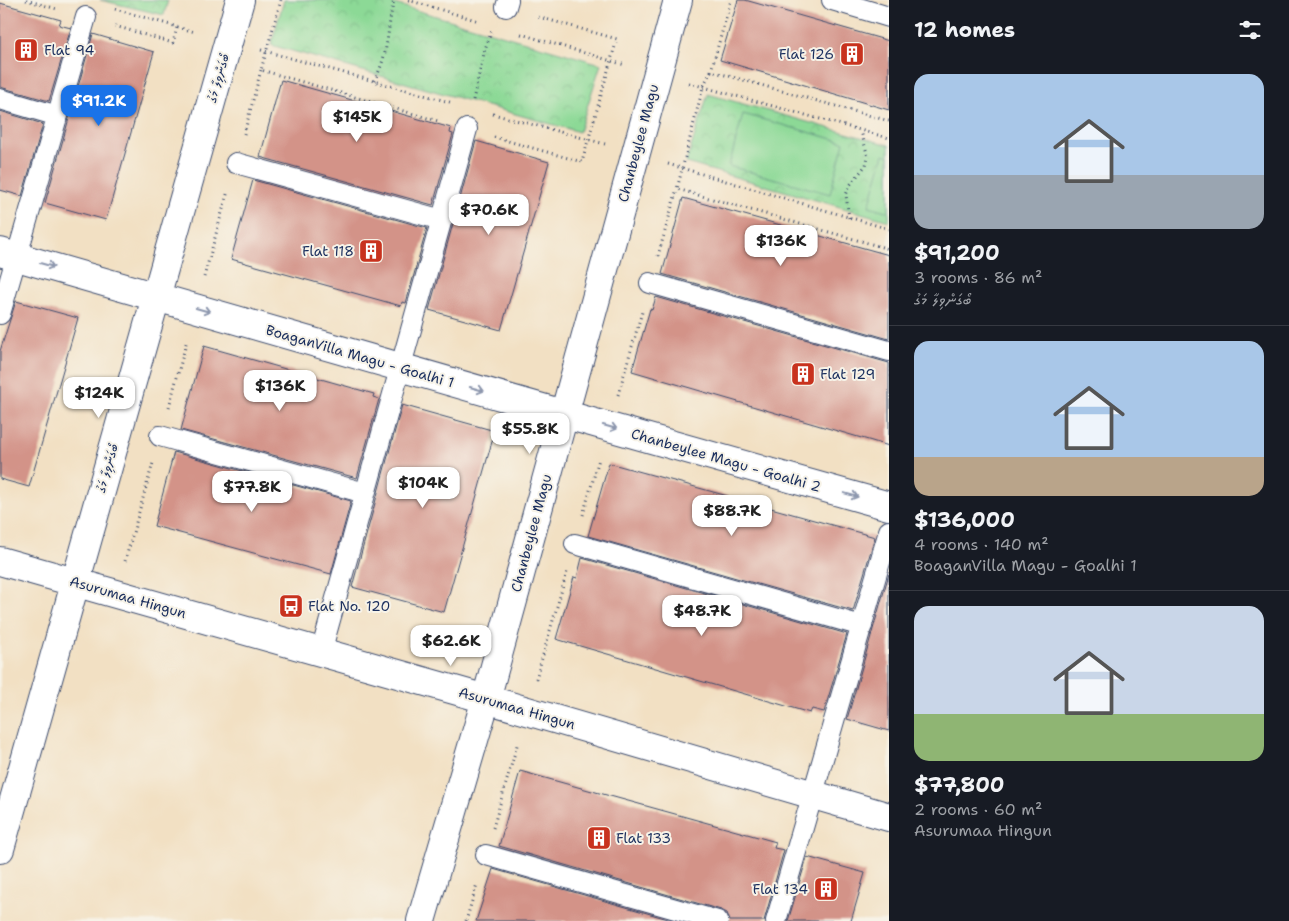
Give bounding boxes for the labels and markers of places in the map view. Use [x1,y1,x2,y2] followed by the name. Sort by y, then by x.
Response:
[13,37,39,63] building icon: Flat 94
[44,41,94,59] place label: Flat 94
[839,41,865,67] building icon: Flat 126
[779,45,834,63] place label: Flat 126
[58,84,140,127] pin: $91.2K
[322,100,392,143] pin: $145K
[448,194,530,236] pin: $70.6K
[746,224,816,267] pin: $136K
[358,238,384,264] building icon: Flat 118
[302,242,354,260] place label: Flat 118
[790,361,816,387] building icon: Flat 129
[820,365,875,383] place label: Flat 129
[245,370,315,412] pin: $136K
[64,376,134,419] pin: $124K
[489,412,571,455] pin: $55.8K
[388,466,458,509] pin: $104K
[211,470,293,513] pin: $77.8K
[691,494,773,537] pin: $88.7K
[278,593,304,619] bus stop icon: Flat No. 120
[661,594,743,637] pin: $48.7K
[308,597,390,615] place label: Flat No. 120
[410,624,492,667] pin: $62.6K
[586,825,612,851] building icon: Flat 133
[616,829,671,847] place label: Flat 133
[813,876,839,902] building icon: Flat 134
[753,880,808,898] place label: Flat 134

